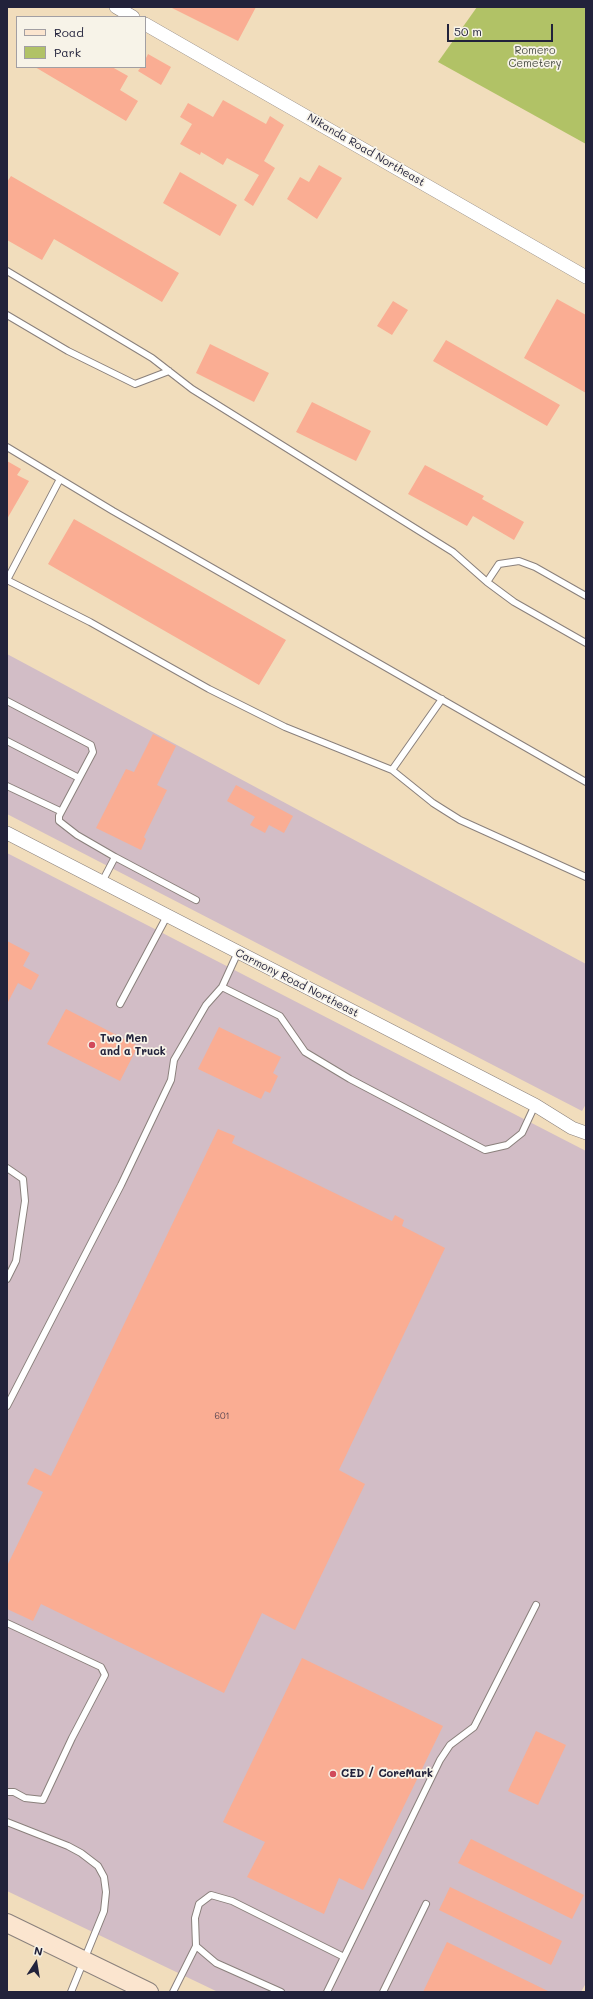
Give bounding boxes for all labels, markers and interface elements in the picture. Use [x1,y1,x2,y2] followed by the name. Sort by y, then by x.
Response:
[16,16,146,68] legend
[449,16,555,42] scale bar
[454,23,482,39] text: 50 m
[54,24,84,40] text: Road
[54,44,81,60] text: Park
[508,44,562,70] park label: Romero Cemetery
[305,111,427,189] street label: Nikanda Road Northeast
[233,946,361,1020] street label: Carmony Road Northeast
[100,1032,166,1058] place label: Two Men and a Truck
[87,1040,97,1050] marker: Two Men and a Truck
[214,1411,230,1421] house number: 601
[341,1767,433,1781] place label: CED / CoreMark
[328,1769,338,1779] marker: CED / CoreMark
[16,1943,56,1983] north arrow
[33,1943,44,1959] text: N

